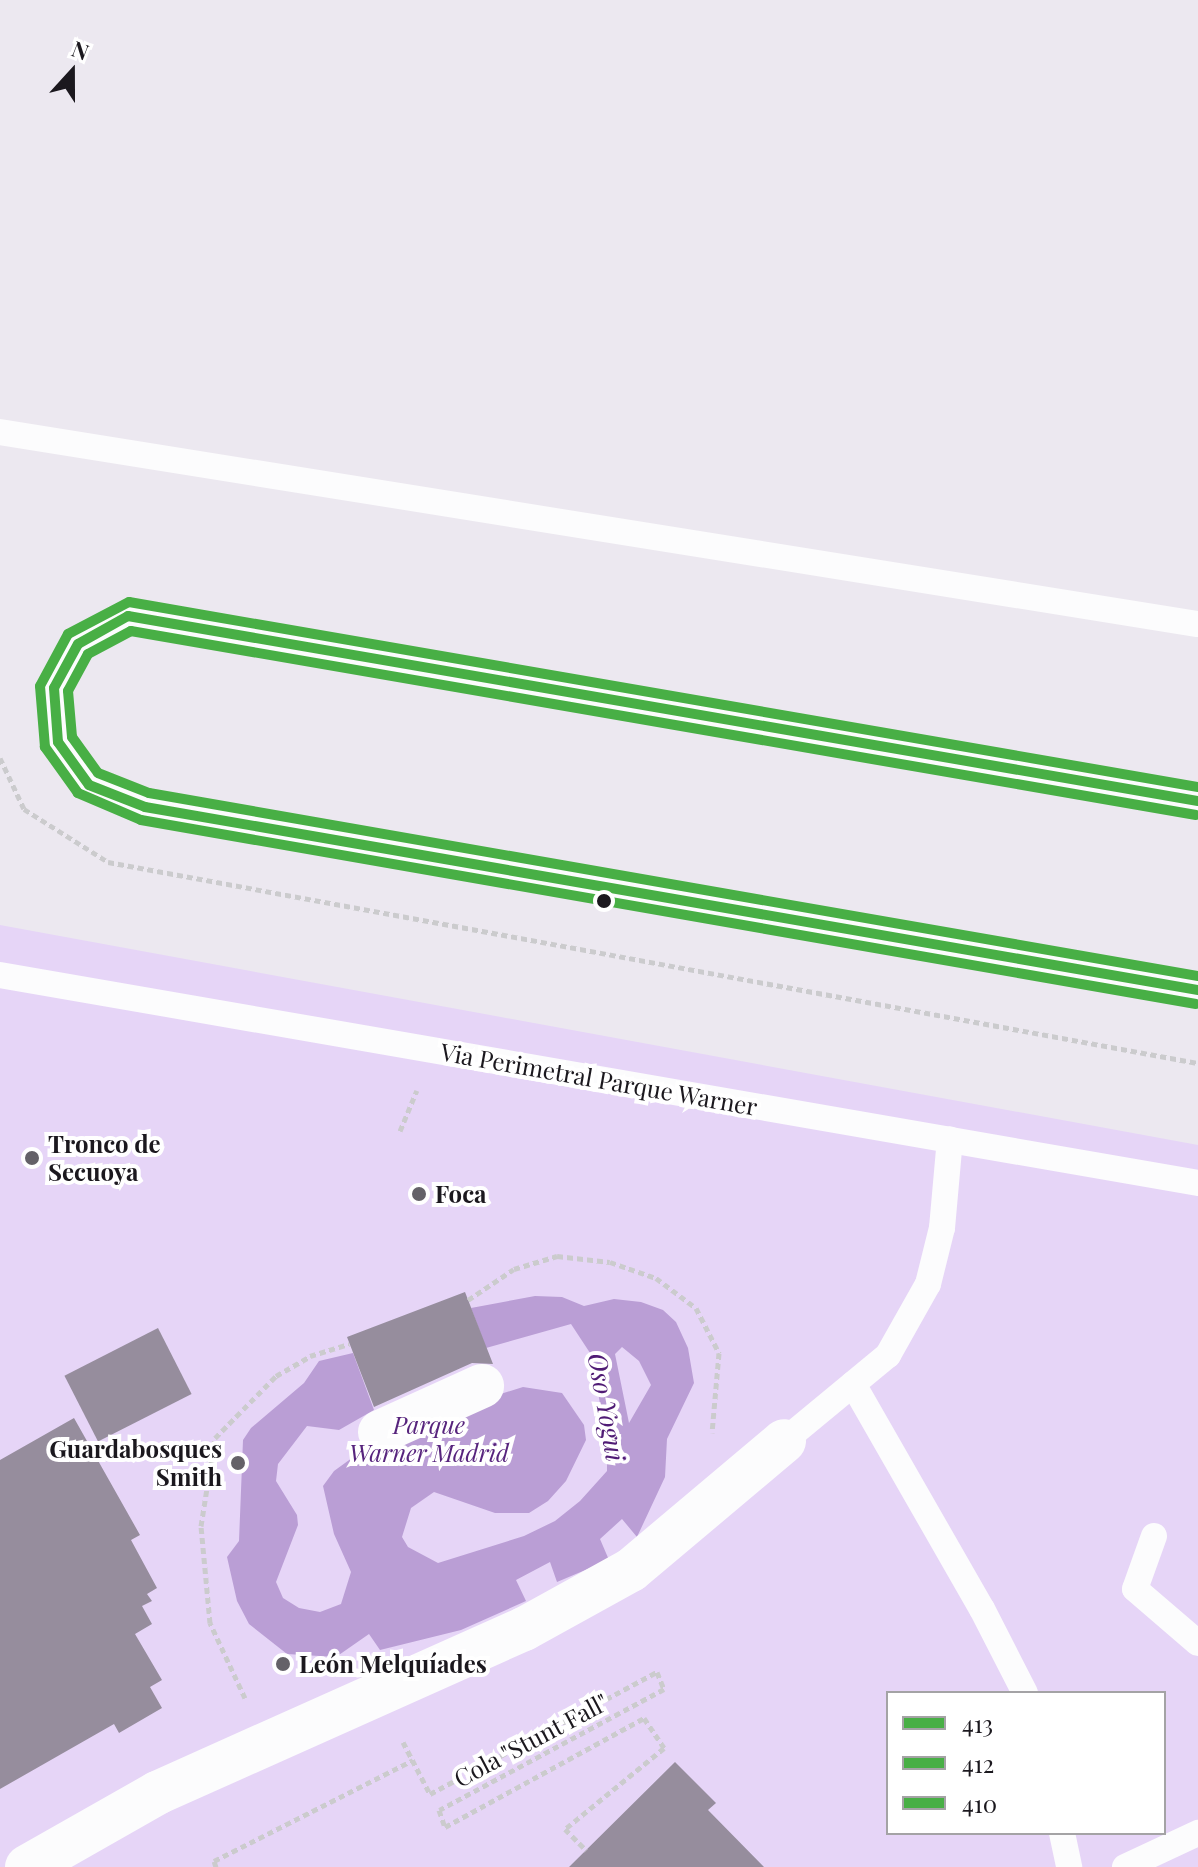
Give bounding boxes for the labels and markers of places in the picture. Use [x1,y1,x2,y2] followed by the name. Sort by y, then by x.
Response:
[596,893,612,909] unlabelled marker
[48,1130,161,1186] place label: Tronco de Secuoya
[23,1149,41,1167] marker: Tronco de Secuoya
[435,1180,487,1208] place label: Foca
[410,1185,428,1203] marker: Foca
[49,1435,222,1491] place label: Guardabosques Smith
[229,1454,247,1472] marker: Guardabosques Smith
[299,1650,487,1678] place label: León Melquíades
[274,1655,292,1673] marker: León Melquíades

